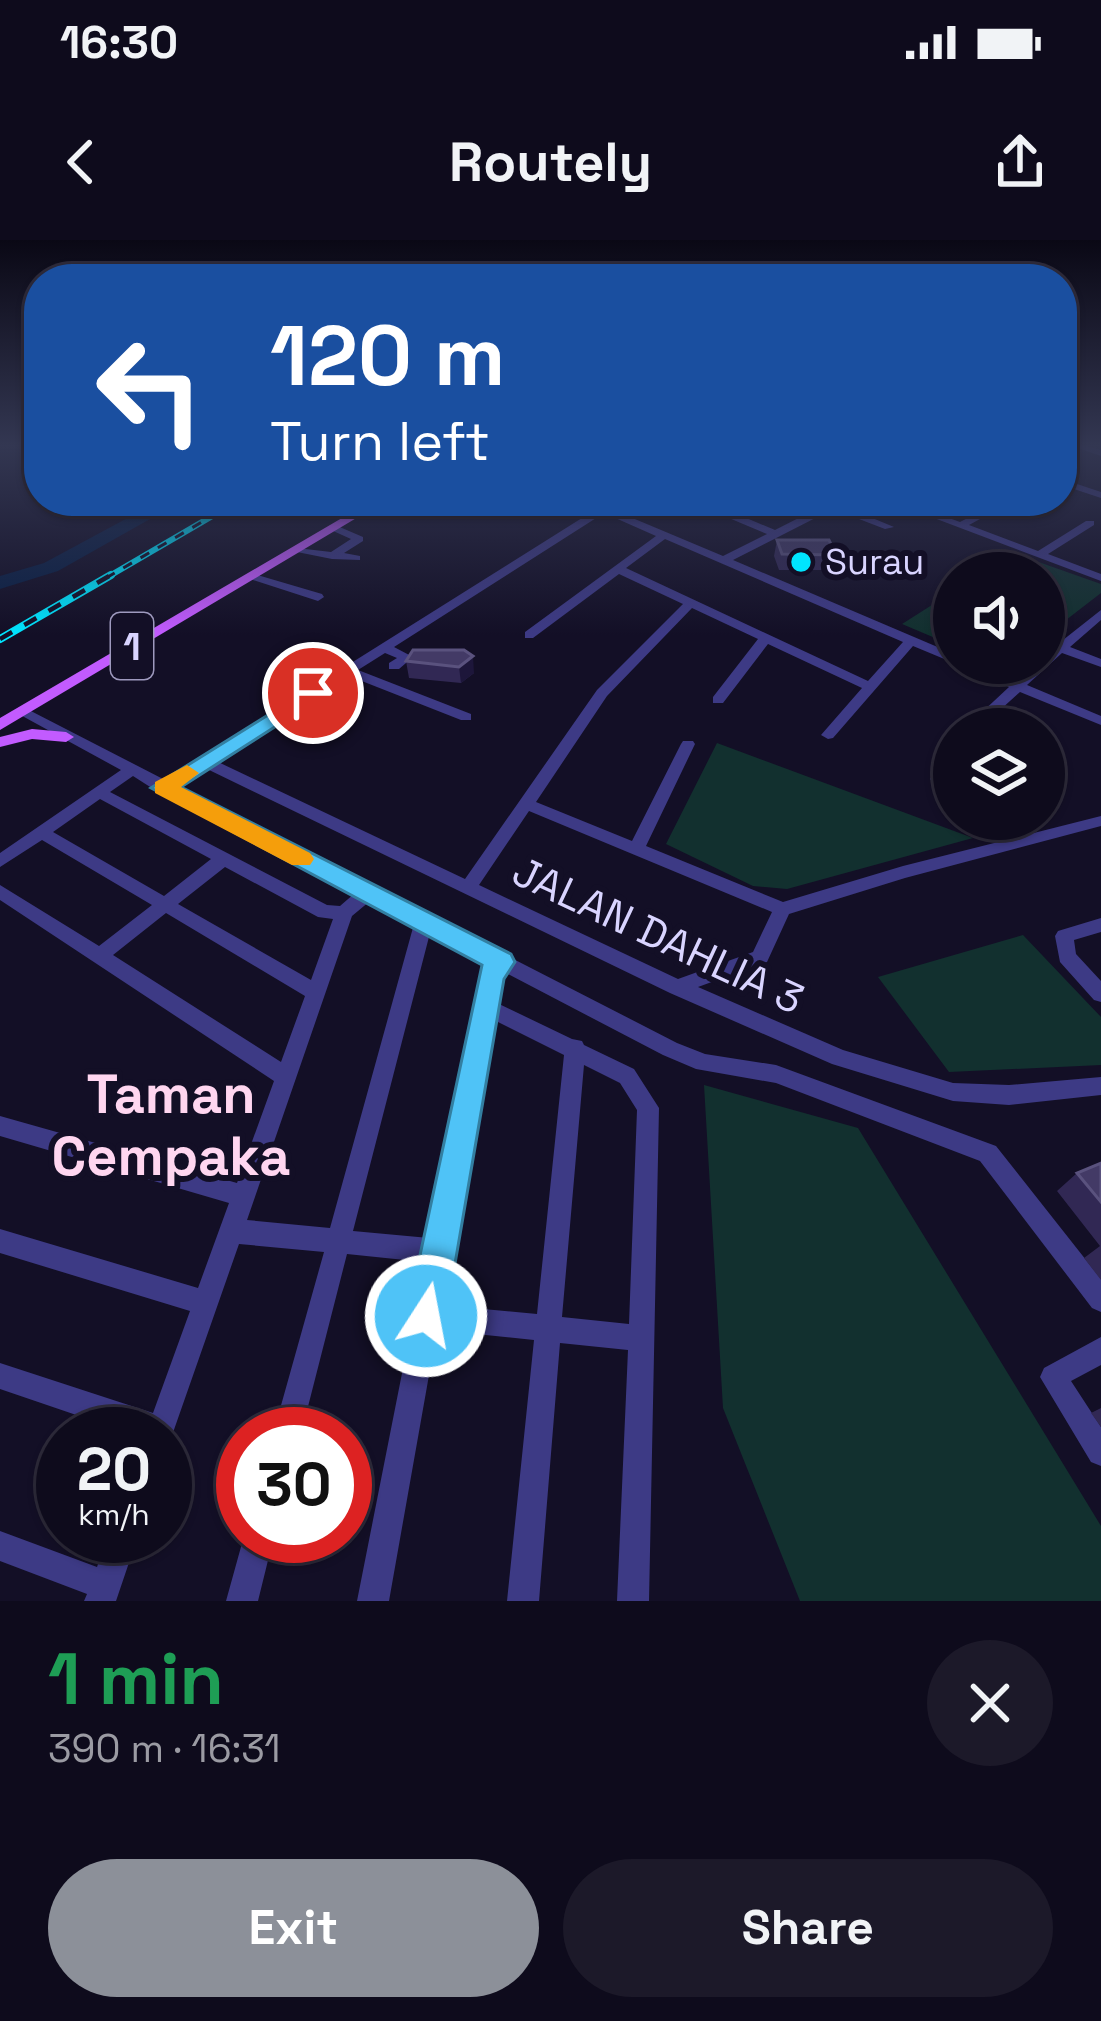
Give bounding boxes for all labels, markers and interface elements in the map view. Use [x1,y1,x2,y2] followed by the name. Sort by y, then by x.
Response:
[60,14,178,71] text: 16:30
[449,128,652,197] text: Routely
[48,129,114,195] icon: back
[987,129,1053,195] icon: share
[270,302,505,410] text: 120 m
[72,312,228,468] icon: left
[270,407,490,476] text: Turn left
[825,539,924,585] place label: Surau
[788,549,814,575] marker: Surau
[933,552,1065,840] map controls
[933,552,1065,684] button: sound
[111,613,153,679] road number: 1
[262,642,364,744] pin
[280,660,346,726] icon: arrive
[933,708,1065,840] button: layers
[504,844,812,1026] street label: JALAN DAHLIA 3
[52,1060,290,1191] district label: Taman Cempaka
[363,1253,489,1379] position arrow
[216,1407,372,1563] speed limit sign: 30
[77,1431,151,1508] text: 20
[78,1495,150,1534] text: km/h
[48,1633,224,1725] text: 1 min
[927,1640,1053,1766] button: close
[48,1724,281,1773] text: 390 m · 16:31
[48,1859,539,1997] button: Exit
[563,1859,1053,1997] button: Share

